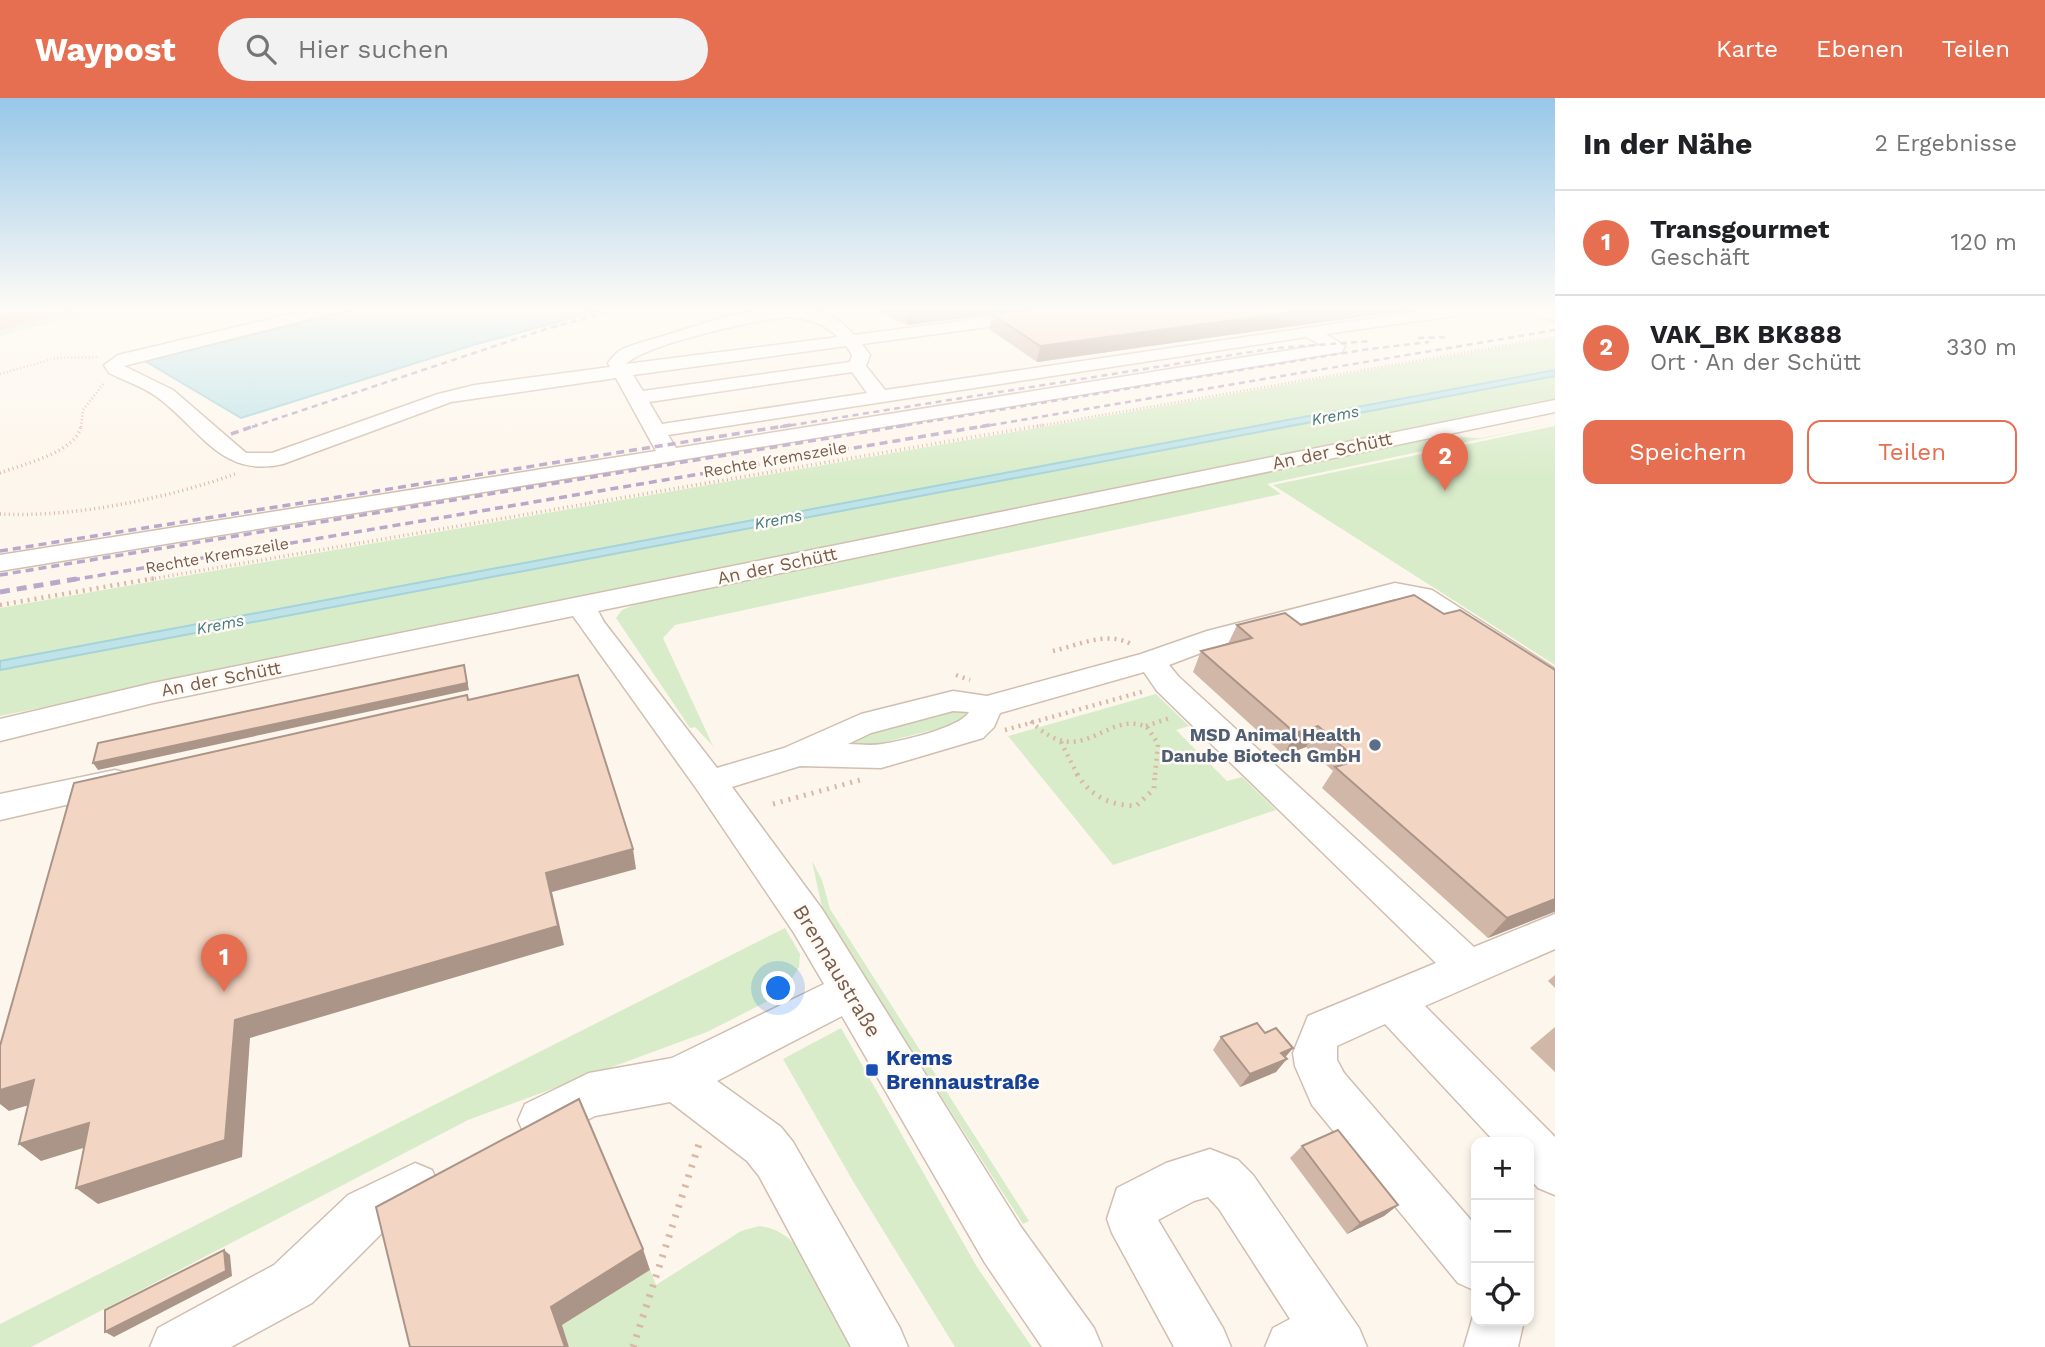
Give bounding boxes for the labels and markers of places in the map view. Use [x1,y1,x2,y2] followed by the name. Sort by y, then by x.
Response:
[1422,433,1468,491] pin: 2
[1161,724,1361,766] place label: MSD Animal Health Danube Biotech GmbH
[1367,737,1383,753] marker: MSD Animal Health Danube Biotech GmbH
[201,934,247,992] pin: 1
[886,1045,1040,1094] place label: Krems Brennaustraße
[864,1062,880,1078] marker: Krems Brennaustraße

